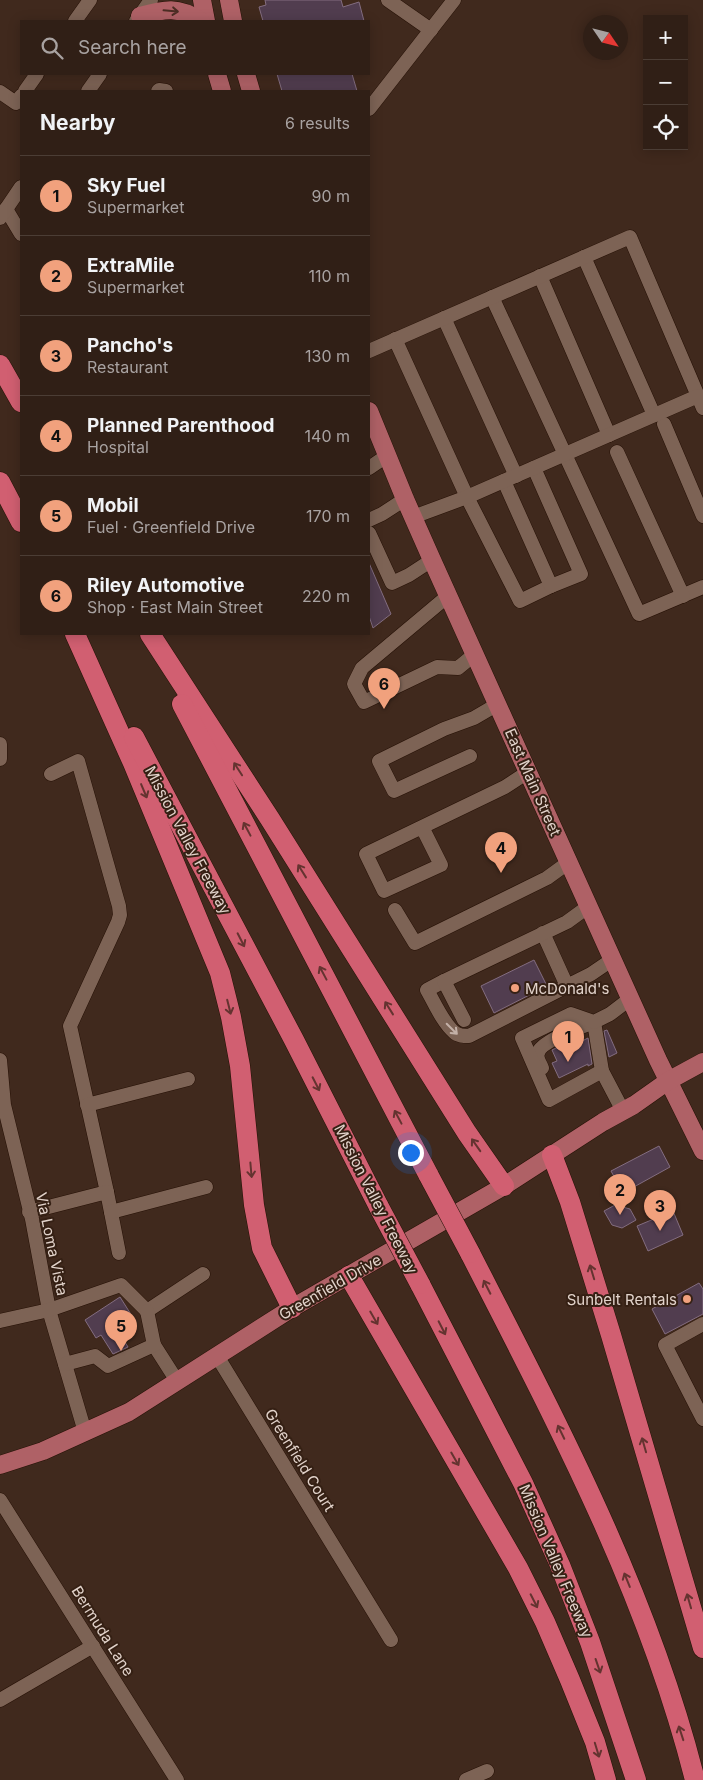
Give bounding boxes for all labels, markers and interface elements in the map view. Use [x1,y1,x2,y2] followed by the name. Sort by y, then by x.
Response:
[163,6,179,15] one-way arrow
[583,15,628,60] north arrow
[643,15,688,150] map controls
[643,15,688,60] button: +
[20,20,370,75] search box
[38,34,66,62] icon: search
[78,36,187,59] text: Search here
[643,60,688,105] button: −
[643,105,688,150] button: locate
[40,110,115,135] text: Nearby
[285,113,350,133] text: 6 results
[87,174,165,197] text: Sky Fuel
[53,186,59,206] text: 1
[311,186,350,206] text: 90 m
[87,197,184,217] text: Supermarket
[87,254,175,277] text: ExtraMile
[51,266,61,286] text: 2
[308,266,350,286] text: 110 m
[87,277,184,297] text: Supermarket
[87,334,173,357] text: Pancho's
[51,346,61,366] text: 3
[305,346,350,366] text: 130 m
[87,357,168,377] text: Restaurant
[87,414,275,437] text: Planned Parenthood
[51,426,61,446] text: 4
[305,426,350,446] text: 140 m
[87,437,149,457] text: Hospital
[87,494,139,517] text: Mobil
[51,506,61,526] text: 5
[306,506,350,526] text: 170 m
[87,517,255,537] text: Fuel · Greenfield Drive
[87,574,245,597] text: Riley Automotive
[51,586,61,606] text: 6
[302,586,350,606] text: 220 m
[87,597,263,617] text: Shop · East Main Street
[368,668,400,709] pin: 6
[501,725,565,839] street label: East Main Street
[232,762,243,776] one-way arrow
[141,763,235,918] street label: Mission Valley Freeway
[141,783,150,798] one-way arrow
[242,822,251,837] one-way arrow
[485,832,517,873] pin: 4
[297,864,307,878] one-way arrow
[237,932,246,947] one-way arrow
[318,966,327,981] one-way arrow
[525,979,610,998] place label: McDonald's
[509,982,521,994] marker: McDonald's
[225,998,234,1014] one-way arrow
[384,1002,394,1016] one-way arrow
[552,1021,584,1062] pin: 1
[446,1023,458,1035] one-way arrow
[312,1076,321,1091] one-way arrow
[393,1110,402,1125] one-way arrow
[330,1121,422,1277] street label: Mission Valley Freeway
[471,1139,481,1153] one-way arrow
[398,1140,424,1166] your location
[246,1162,256,1178] one-way arrow
[604,1174,636,1215] pin: 2
[644,1190,676,1231] pin: 3
[32,1191,72,1297] street label: Via Loma Vista
[275,1250,385,1324] street label: Greenfield Drive
[587,1265,597,1281] one-way arrow
[482,1280,491,1295] one-way arrow
[567,1290,677,1309] place label: Sunbelt Rentals
[681,1293,693,1305] marker: Sunbelt Rentals
[105,1310,137,1351] pin: 5
[369,1311,379,1325] one-way arrow
[437,1320,447,1335] one-way arrow
[261,1405,339,1515] street label: Greenfield Court
[556,1425,565,1440] one-way arrow
[638,1437,648,1453] one-way arrow
[451,1451,460,1466] one-way arrow
[515,1481,597,1641] street label: Mission Valley Freeway
[622,1573,632,1588] one-way arrow
[68,1582,138,1680] street label: Bermuda Lane
[530,1593,539,1608] one-way arrow
[684,1593,694,1609] one-way arrow
[594,1657,603,1673] one-way arrow
[676,1725,686,1741] one-way arrow
[593,1742,603,1758] one-way arrow

